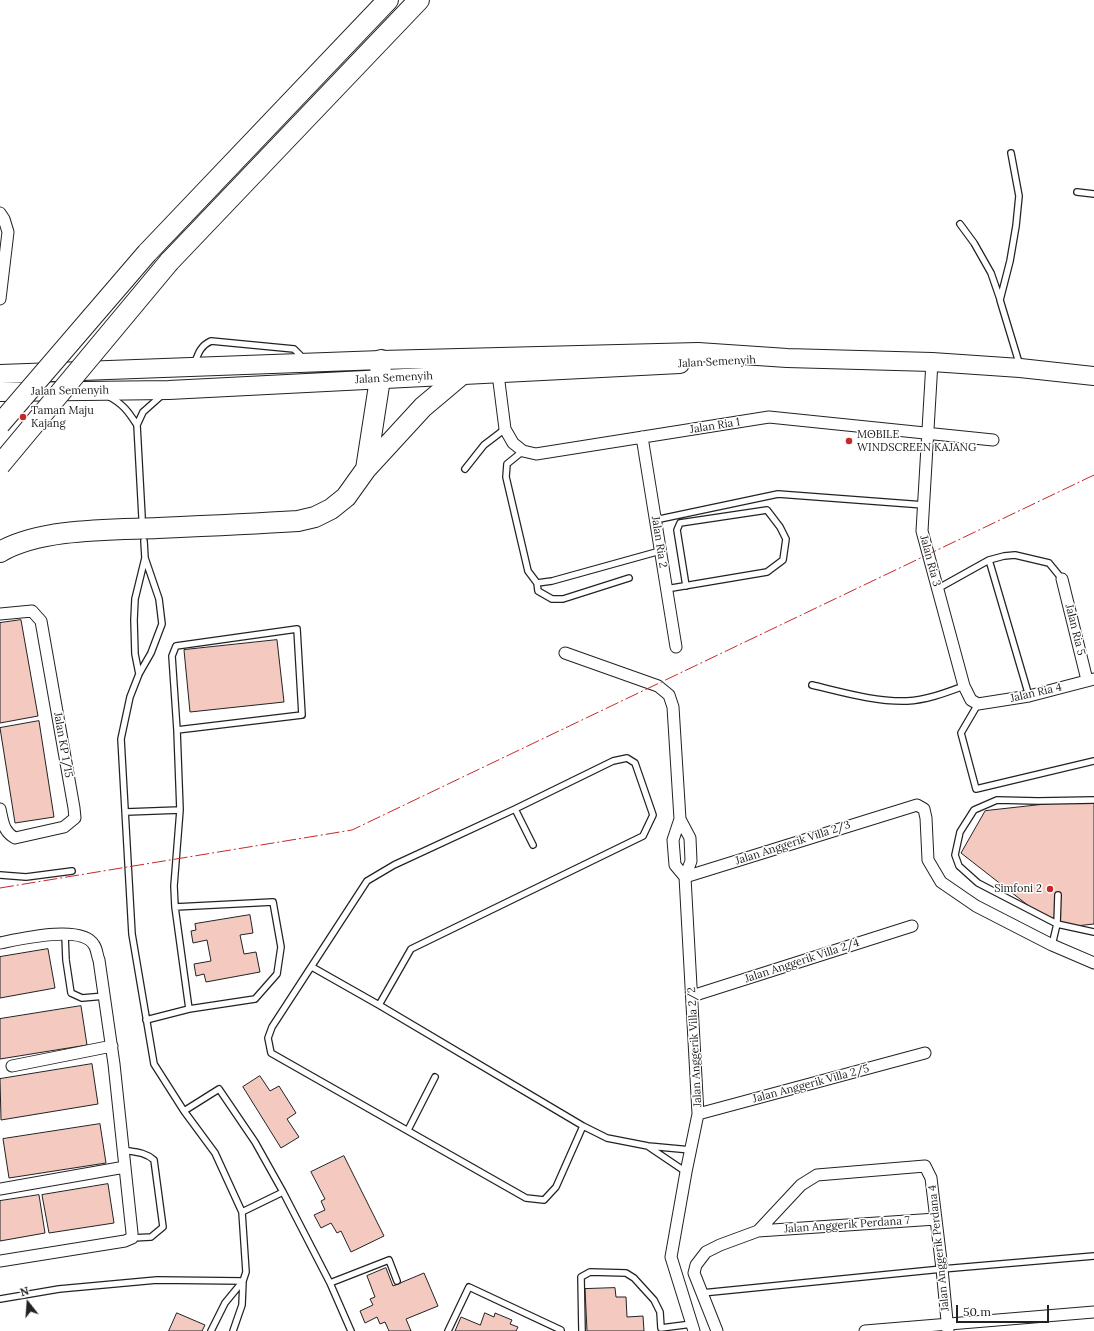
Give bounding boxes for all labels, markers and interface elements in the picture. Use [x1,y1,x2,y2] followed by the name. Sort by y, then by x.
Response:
[678,353,756,371] street label: Jalan Semenyih
[355,369,433,387] street label: Jalan Semenyih
[31,384,109,398] street label: Jalan Semenyih
[31,404,94,430] place label: Taman Maju Kajang
[18,412,28,422] marker: Taman Maju Kajang
[689,416,741,436] street label: Jalan Ria 1
[857,428,976,454] place label: MOBILE WINDSCREEN KAJANG
[844,436,854,446] marker: MOBILE WINDSCREEN KAJANG
[648,515,670,569] street label: Jalan Ria 2
[917,534,943,588] street label: Jalan Ria 3
[1062,603,1088,657] street label: Jalan Ria 5
[1009,681,1063,705] street label: Jalan Ria 4
[51,711,75,779] street label: Jalan KP 1/15
[734,818,852,868] street label: Jalan Anggerik Villa 2/3
[994,882,1042,896] place label: Simfoni 2
[1045,884,1055,894] marker: Simfoni 2
[743,936,861,986] street label: Jalan Anggerik Villa 2/4
[685,987,705,1107] street label: Jalan Anggerik Villa 2/2
[751,1062,871,1106] street label: Jalan Anggerik Villa 2/5
[926,1184,952,1312] street label: Jalan Anggerik Perdana 4
[784,1214,910,1236] street label: Jalan Anggerik Perdana 7
[8,1283,48,1323] north arrow
[18,1284,31,1299] text: N
[958,1297,1051,1323] scale bar
[963,1304,991,1319] text: 50 m

